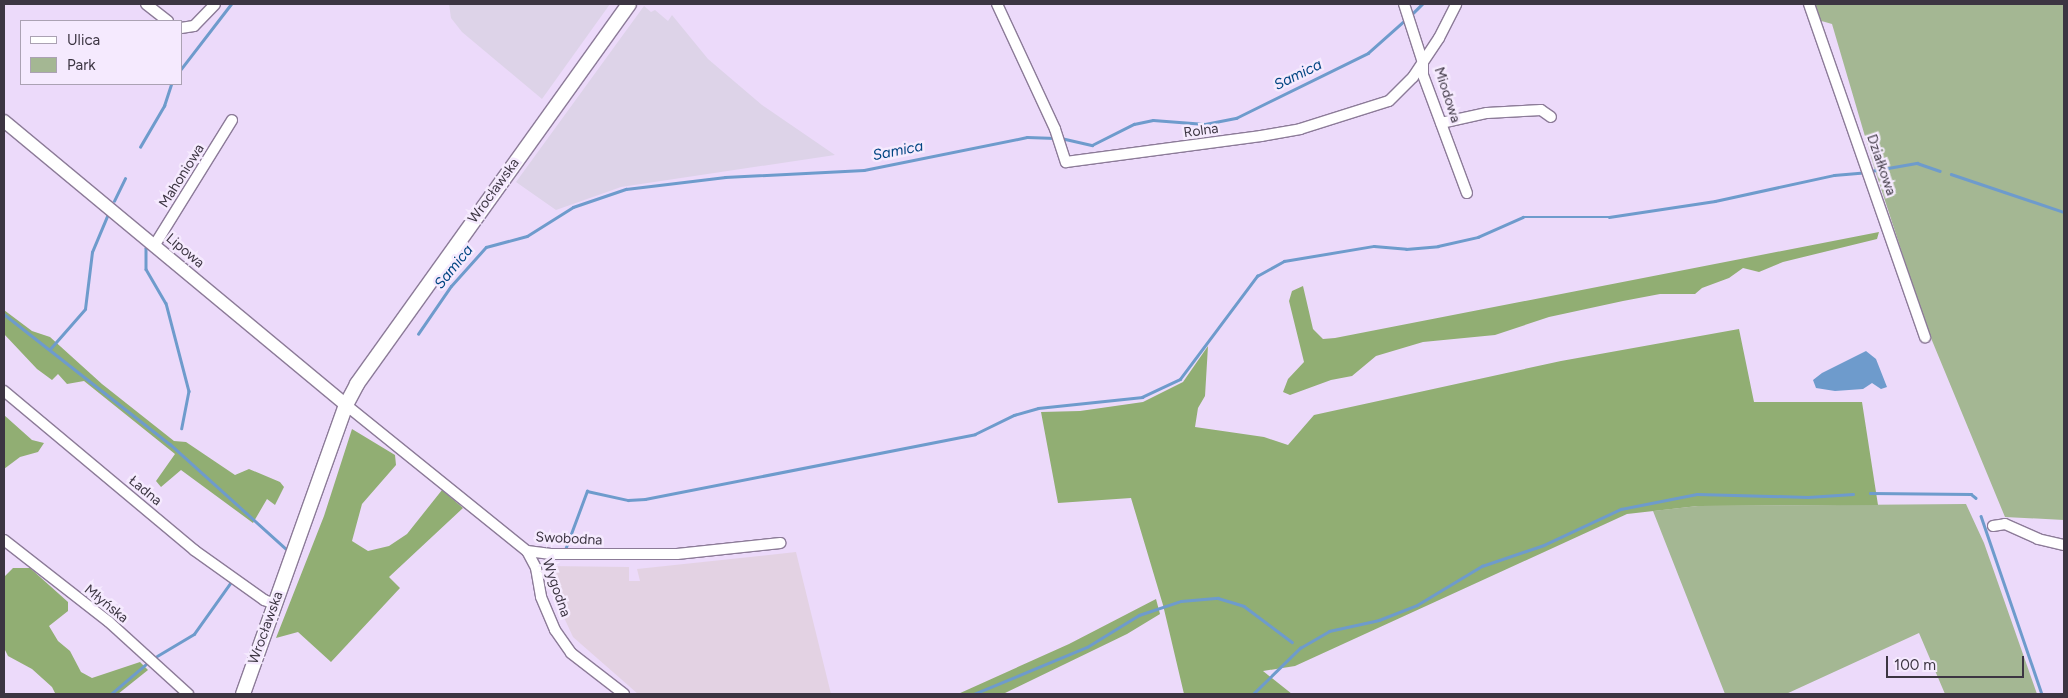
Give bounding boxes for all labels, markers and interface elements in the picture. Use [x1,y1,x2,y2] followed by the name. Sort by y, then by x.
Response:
[20,20,182,85] legend
[67,31,100,49] text: Ulica
[67,56,96,74] text: Park
[1271,56,1325,94] water label: Samica
[1430,65,1464,125] street label: Miodowa
[1183,120,1219,142] street label: Rolna
[1863,132,1899,198] street label: Działkowa
[871,137,925,165] water label: Samica
[156,141,208,211] street label: Mahoniowa
[465,155,523,227] street label: Wrocławska
[162,230,208,272] street label: Lipowa
[431,241,477,293] water label: Samica
[125,473,165,509] street label: Ładna
[535,529,603,549] street label: Swobodna
[538,557,574,619] street label: Wygodna
[81,581,131,627] street label: Młyńska
[245,589,287,667] street label: Wrocławska
[1888,646,2026,678] scale bar
[1894,656,1936,674] text: 100 m

